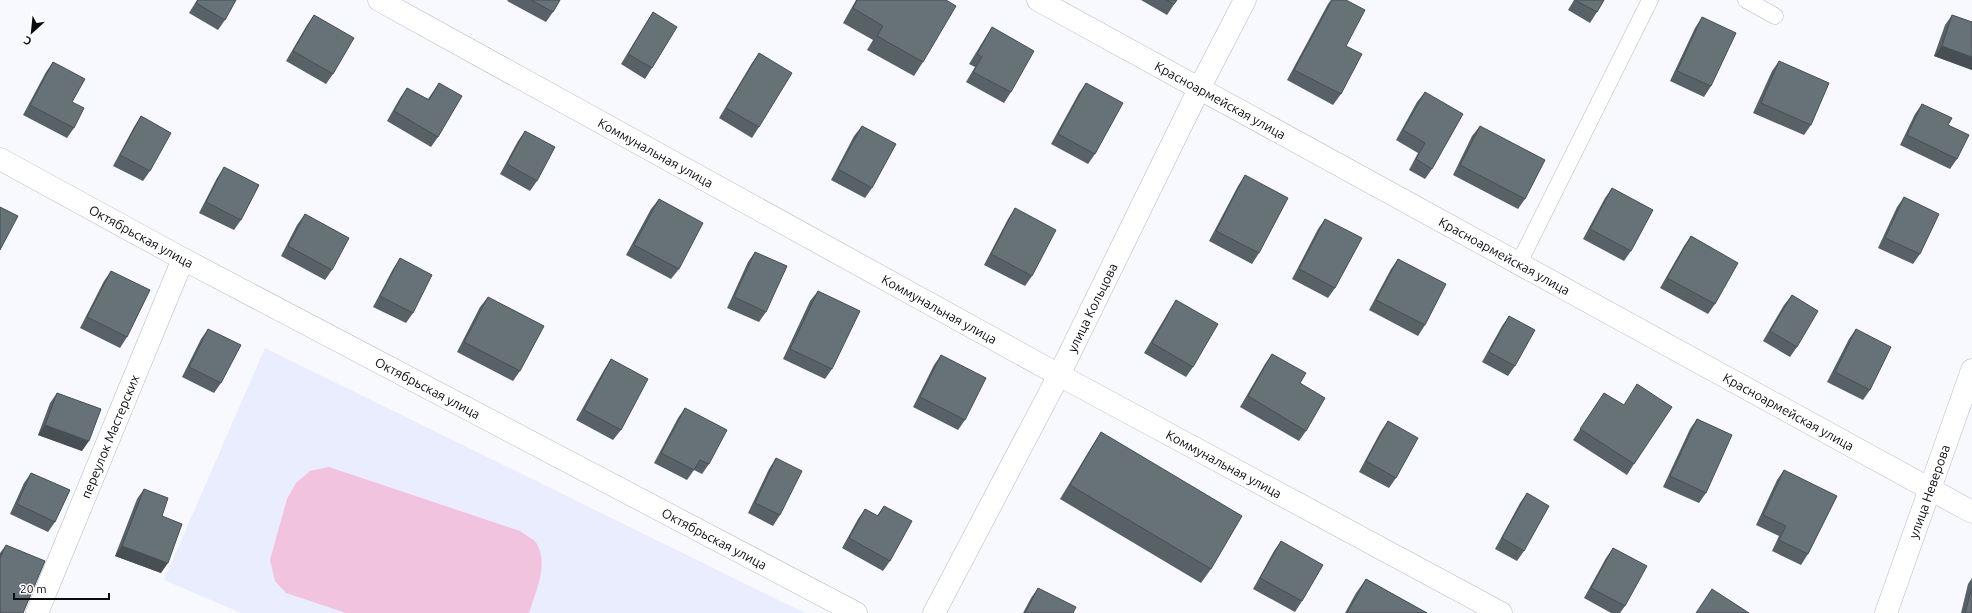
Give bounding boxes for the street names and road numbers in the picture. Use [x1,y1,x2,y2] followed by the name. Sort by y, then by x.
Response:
[1153,58,1288,141] street label: Красноармейская улица
[596,115,716,190] street label: Коммунальная улица
[87,202,196,270] street label: Октябрьская улица
[1437,214,1572,297] street label: Красноармейская улица
[1064,261,1120,354] street label: улица Кольцова
[880,272,999,346] street label: Коммунальная улица
[373,354,483,421] street label: Октябрьская улица
[1721,370,1856,453] street label: Красноармейская улица
[78,372,142,500] street label: переулок Мастерских
[1164,427,1284,501] street label: Коммунальная улица
[1906,443,1952,540] street label: улица Неверова
[660,505,769,572] street label: Октябрьская улица

